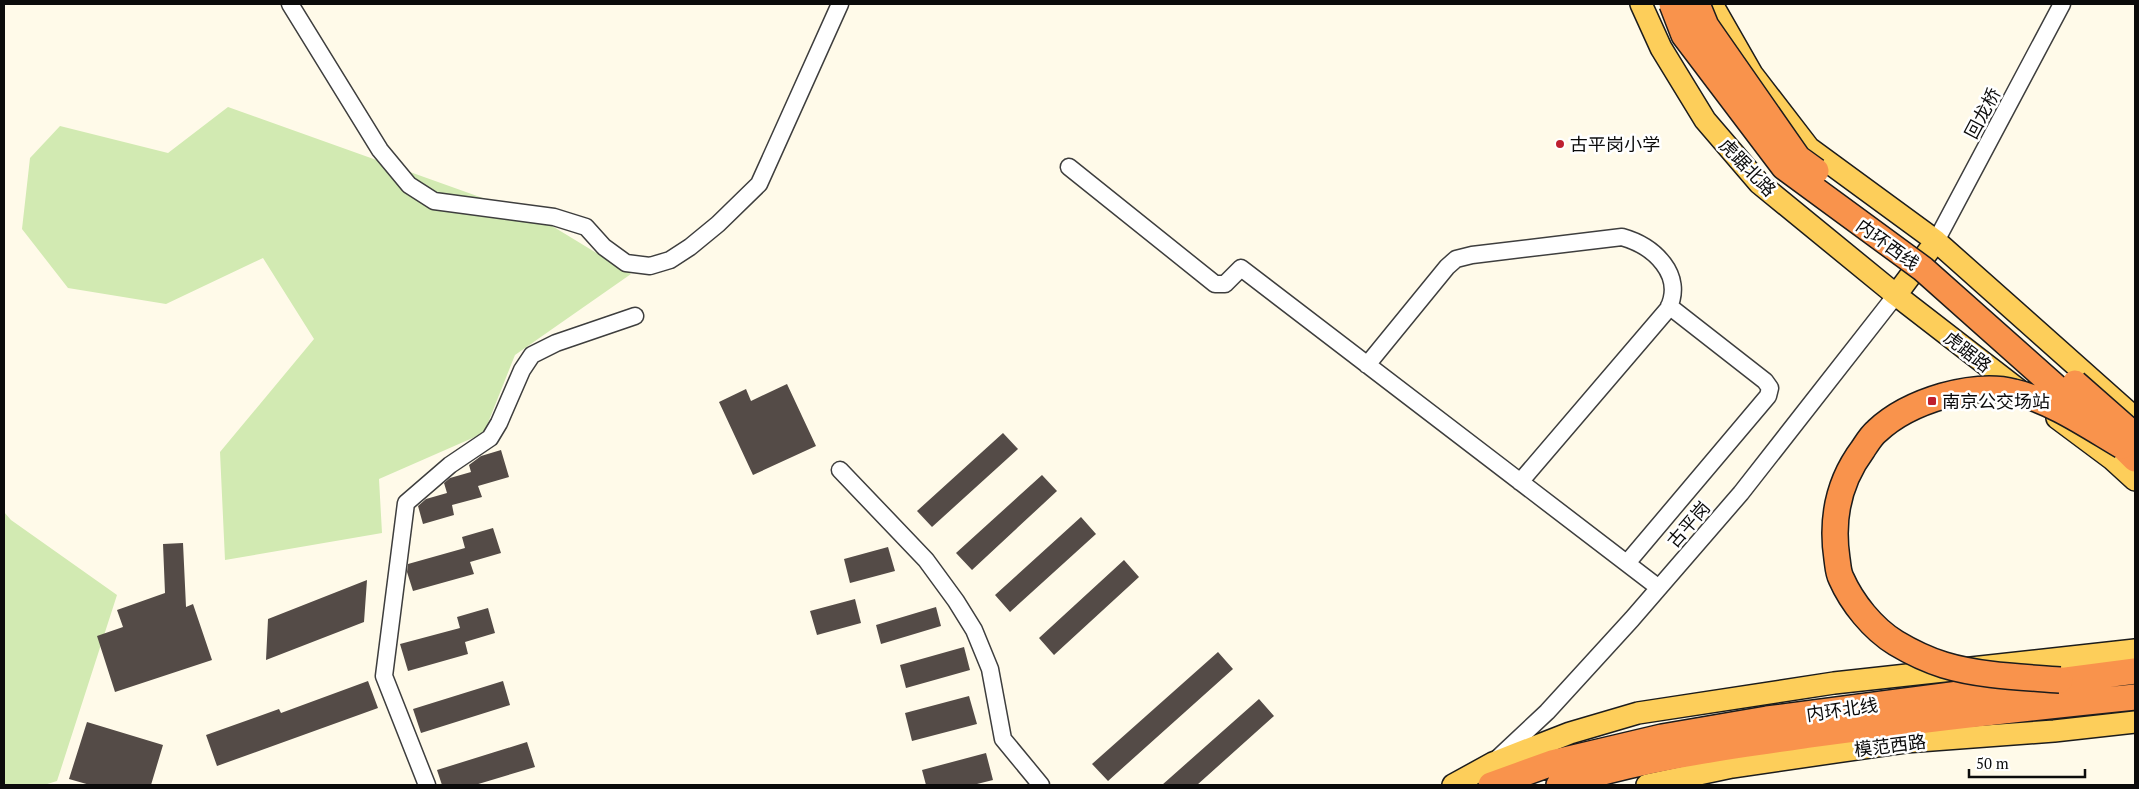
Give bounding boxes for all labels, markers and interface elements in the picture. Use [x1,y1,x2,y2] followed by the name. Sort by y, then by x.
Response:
[1959,84,2005,142] street label: 回龙桥
[1570,132,1660,156] place label: 古平岗小学
[1714,133,1782,201] street label: 虎踞北路
[1554,138,1566,150] marker: 古平岗小学
[1852,213,1924,275] street label: 内环西线
[1939,325,1997,377] street label: 虎踞路
[1942,389,2050,413] place label: 南京公交场站
[1926,395,1938,407] marker: 南京公交场站
[1661,496,1715,552] street label: 古平岗
[1805,692,1879,726] street label: 内环北线
[1853,729,1927,761] street label: 模范西路
[1969,746,2085,778] scale bar
[1976,753,2009,773] text: 50 m

